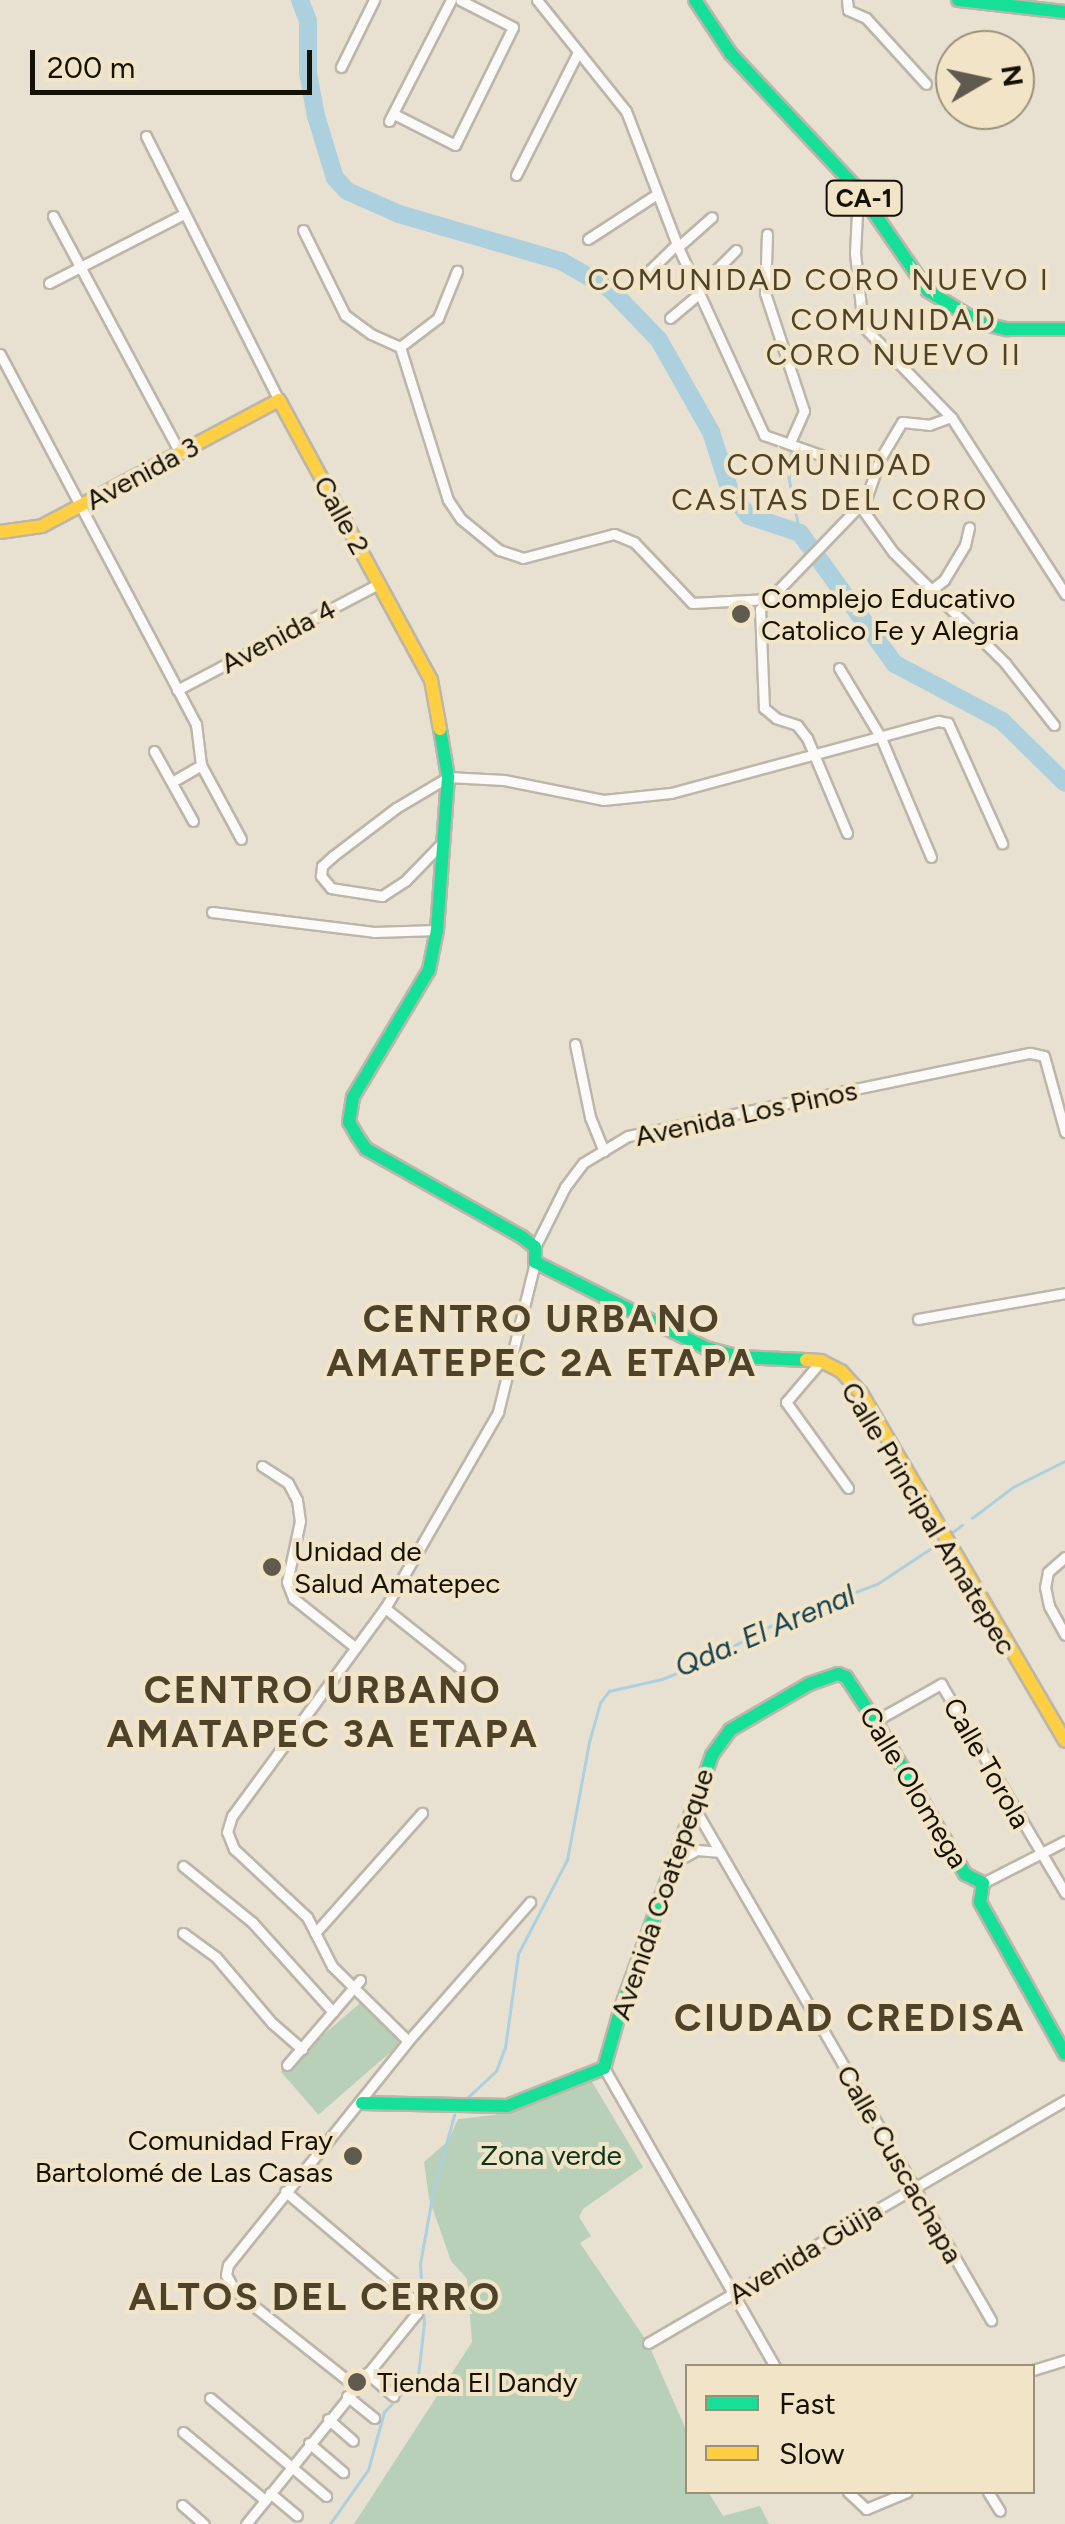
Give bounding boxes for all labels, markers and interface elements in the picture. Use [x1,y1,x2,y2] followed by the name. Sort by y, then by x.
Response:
[35,30,318,92] scale bar
[935,30,1035,130] north arrow
[47,49,135,86] text: 200 m
[994,62,1031,89] text: N
[824,178,904,218] road number: CA-1
[588,262,1050,298] district label: COMUNIDAD CORO NUEVO I
[766,302,1022,372] district label: COMUNIDAD CORO NUEVO II
[80,429,204,517] street label: Avenida 3
[671,447,989,518] district label: COMUNIDAD CASITAS DEL CORO
[307,470,377,560] street label: Calle 2
[761,581,1019,647] place label: Complejo Educativo Catolico Fe y Alegria
[215,592,341,680] street label: Avenida 4
[730,603,752,625] marker: Complejo Educativo Catolico Fe y Alegria
[632,1073,860,1153] street label: Avenida Los Pinos
[326,1297,758,1386] district label: CENTRO URBANO AMATEPEC 2A ETAPA
[834,1376,1024,1660] street label: Calle Principal Amatepec
[294,1534,500,1600] place label: Unidad de Salud Amatepec
[259,1554,285,1580] marker: Unidad de Salud Amatepec
[670,1577,860,1685] water label: Qda. El Arenal
[107,1668,539,1758] district label: CENTRO URBANO AMATAPEC 3A ETAPA
[936,1692,1038,1834] street label: Calle Torola
[852,1700,976,1874] street label: Calle Olomega
[603,1764,721,2024] street label: Avenida Coatepeque
[674,1996,1026,2042] district label: CIUDAD CREDISA
[830,2059,970,2269] street label: Calle Cuscachapa
[35,2123,333,2189] place label: Comunidad Fray Bartolomé de Las Casas
[480,2138,622,2172] park label: Zona verde
[342,2145,364,2167] marker: Comunidad Fray Bartolomé de Las Casas
[722,2193,888,2311] street label: Avenida Güija
[128,2275,502,2321] district label: ALTOS DEL CERRO
[685,2364,1035,2494] legend
[377,2365,577,2399] place label: Tienda El Dandy
[346,2371,368,2393] marker: Tienda El Dandy
[779,2385,836,2422] text: Fast
[779,2435,845,2472] text: Slow

